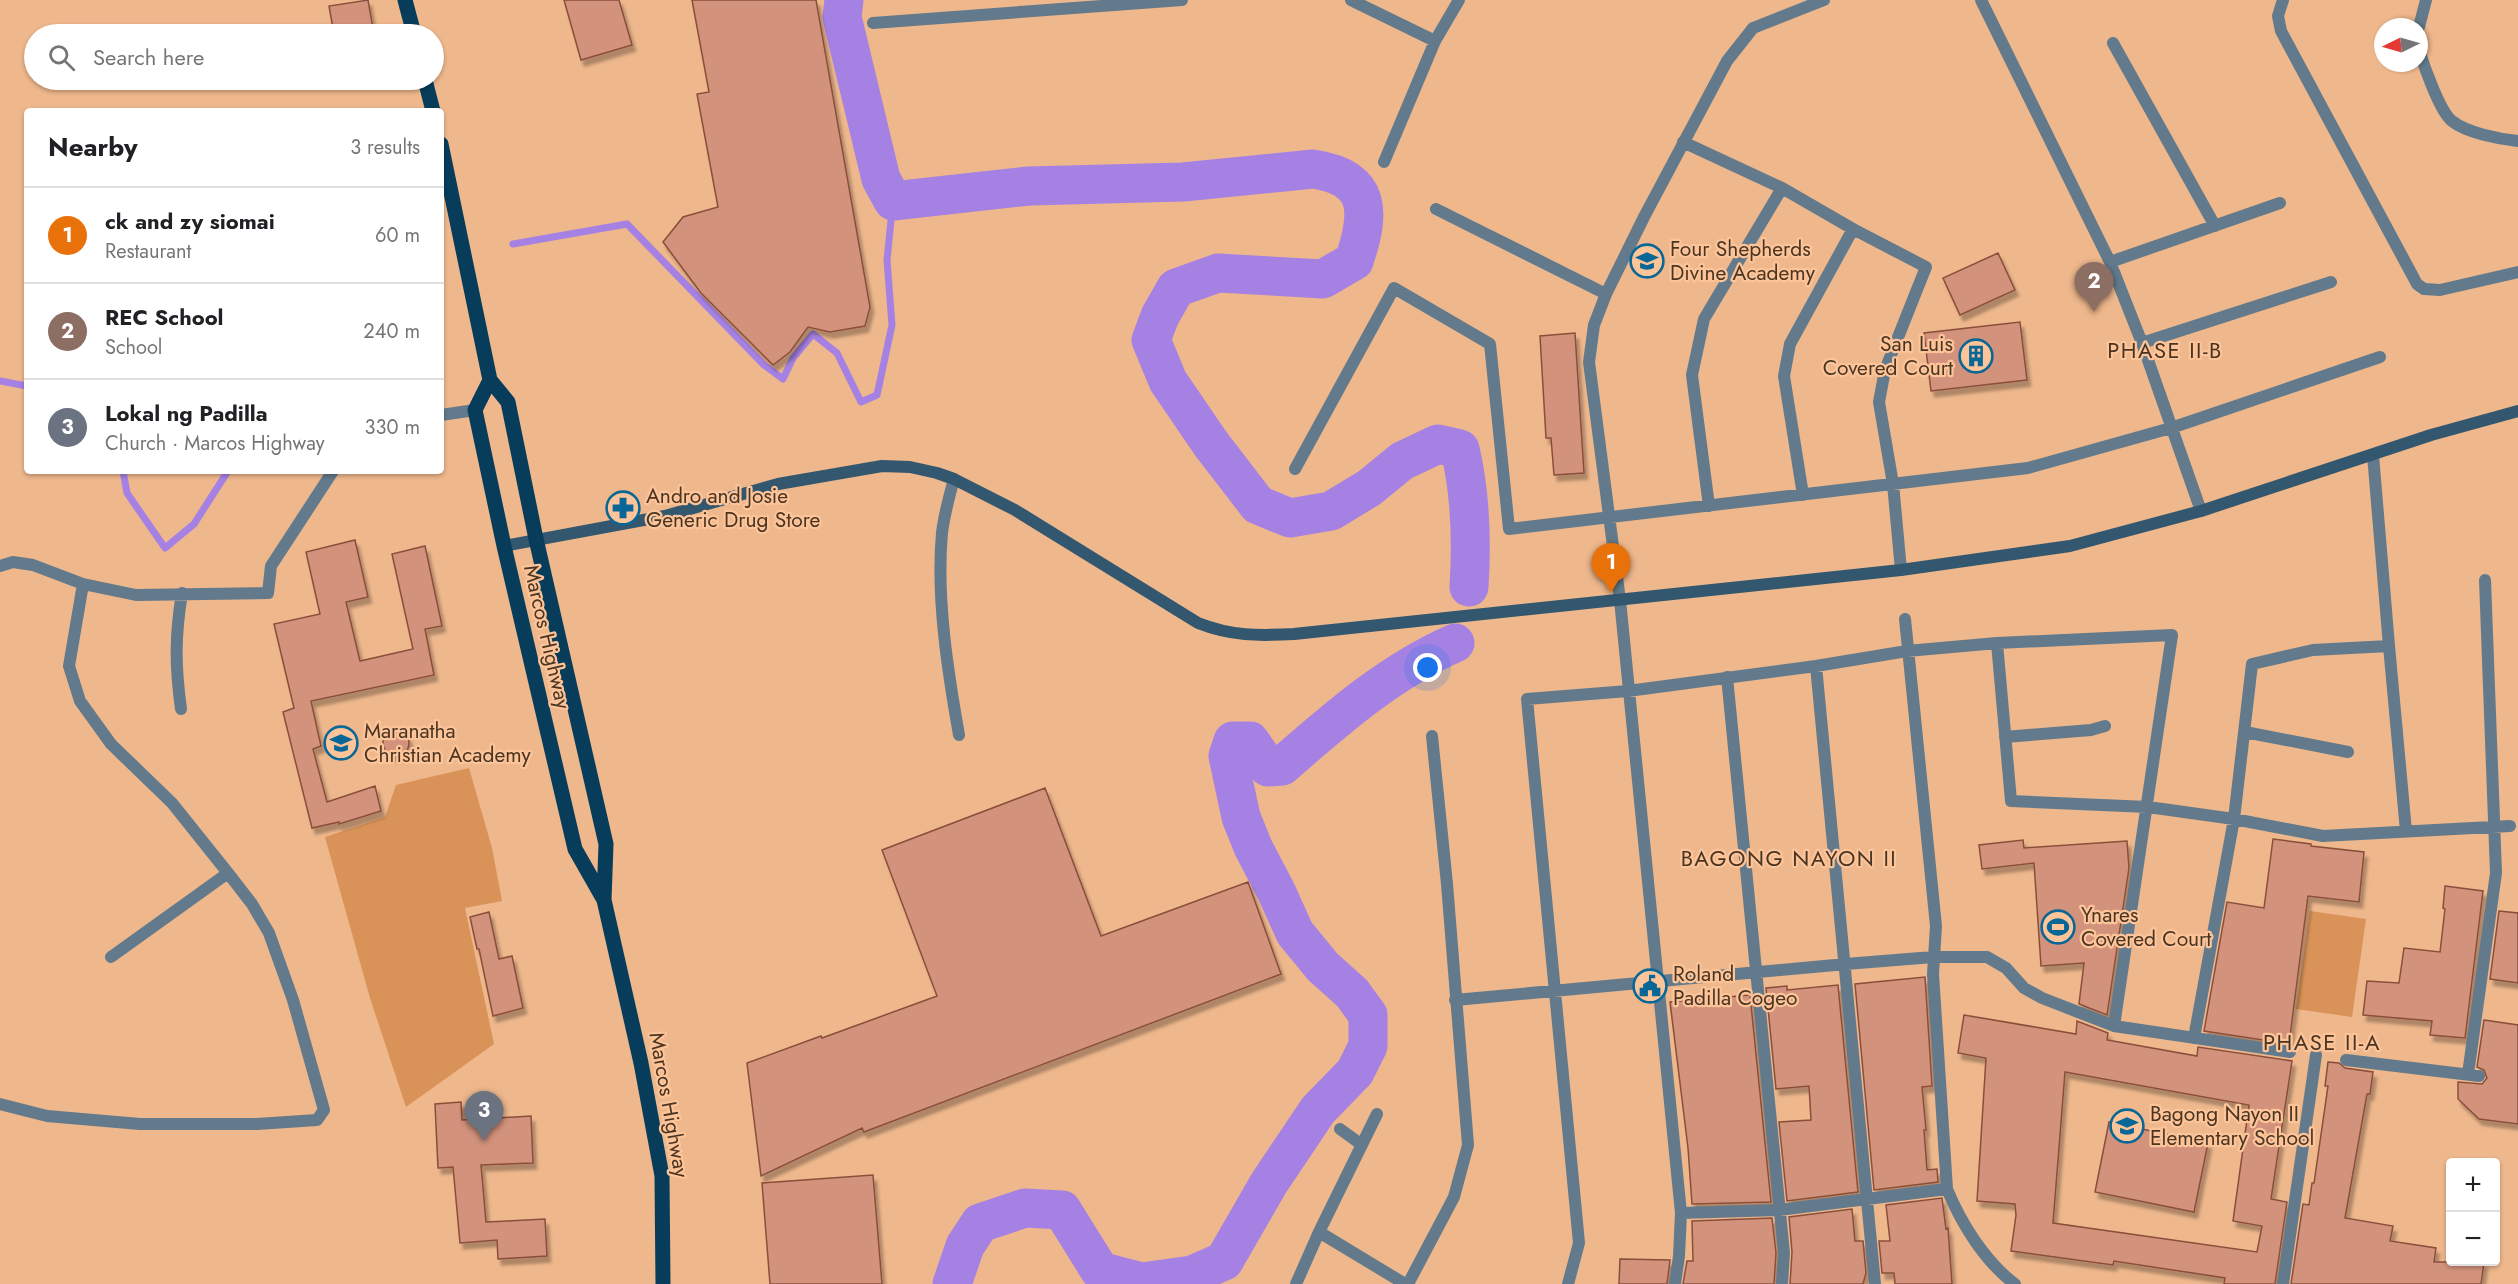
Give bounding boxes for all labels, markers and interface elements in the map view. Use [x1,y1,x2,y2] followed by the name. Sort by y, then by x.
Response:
[2374,18,2428,72] north arrow
[24,24,444,90] search box
[45,41,78,74] icon: search
[93,41,204,73] text: Search here
[48,128,137,166] text: Nearby
[350,133,420,162] text: 3 results
[105,205,275,237] text: ck and zy siomai
[62,221,73,250] text: 1
[375,221,420,250] text: 60 m
[1670,234,1816,288] place label: Four Shepherds Divine Academy
[105,237,191,266] text: Restaurant
[1629,243,1665,279] school or university icon: Four Shepherds Divine Academy
[2074,262,2114,312] pin: 2
[105,301,224,333] text: REC School
[61,317,74,346] text: 2
[363,317,420,346] text: 240 m
[1823,329,1953,383] place label: San Luis Covered Court
[105,333,162,362] text: School
[2107,334,2223,366] district label: PHASE II-B
[1958,338,1994,374] building icon: San Luis Covered Court
[105,397,268,429] text: Lokal ng Padilla
[61,413,74,442] text: 3
[365,413,420,442] text: 330 m
[105,429,324,458] text: Church · Marcos Highway
[646,481,821,535] place label: Andro and Josie Generic Drug Store
[605,490,641,526] pharmacy icon: Andro and Josie Generic Drug Store
[1592,544,1630,593] pin: 1
[516,562,578,713] street label: Marcos Highway
[1413,653,1442,682] your location
[364,716,532,770] place label: Maranatha Christian Academy
[323,725,359,761] school or university icon: Maranatha Christian Academy
[1681,842,1897,874] district label: BAGONG NAYON II
[2081,900,2211,954] place label: Ynares Covered Court
[2040,909,2076,945] sports icon: Ynares Covered Court
[1673,959,1798,1013] place label: Roland Padilla Cogeo
[1632,968,1668,1004] public building icon: Roland Padilla Cogeo
[2263,1026,2381,1058] district label: PHASE II-A
[641,1030,697,1181] street label: Marcos Highway
[464,1092,504,1141] pin: 3
[2150,1099,2314,1153] place label: Bagong Nayon II Elementary School
[2109,1108,2145,1144] school or university icon: Bagong Nayon II Elementary School
[2446,1158,2500,1266] map controls
[2446,1158,2500,1212] button: +
[2446,1212,2500,1266] button: −

